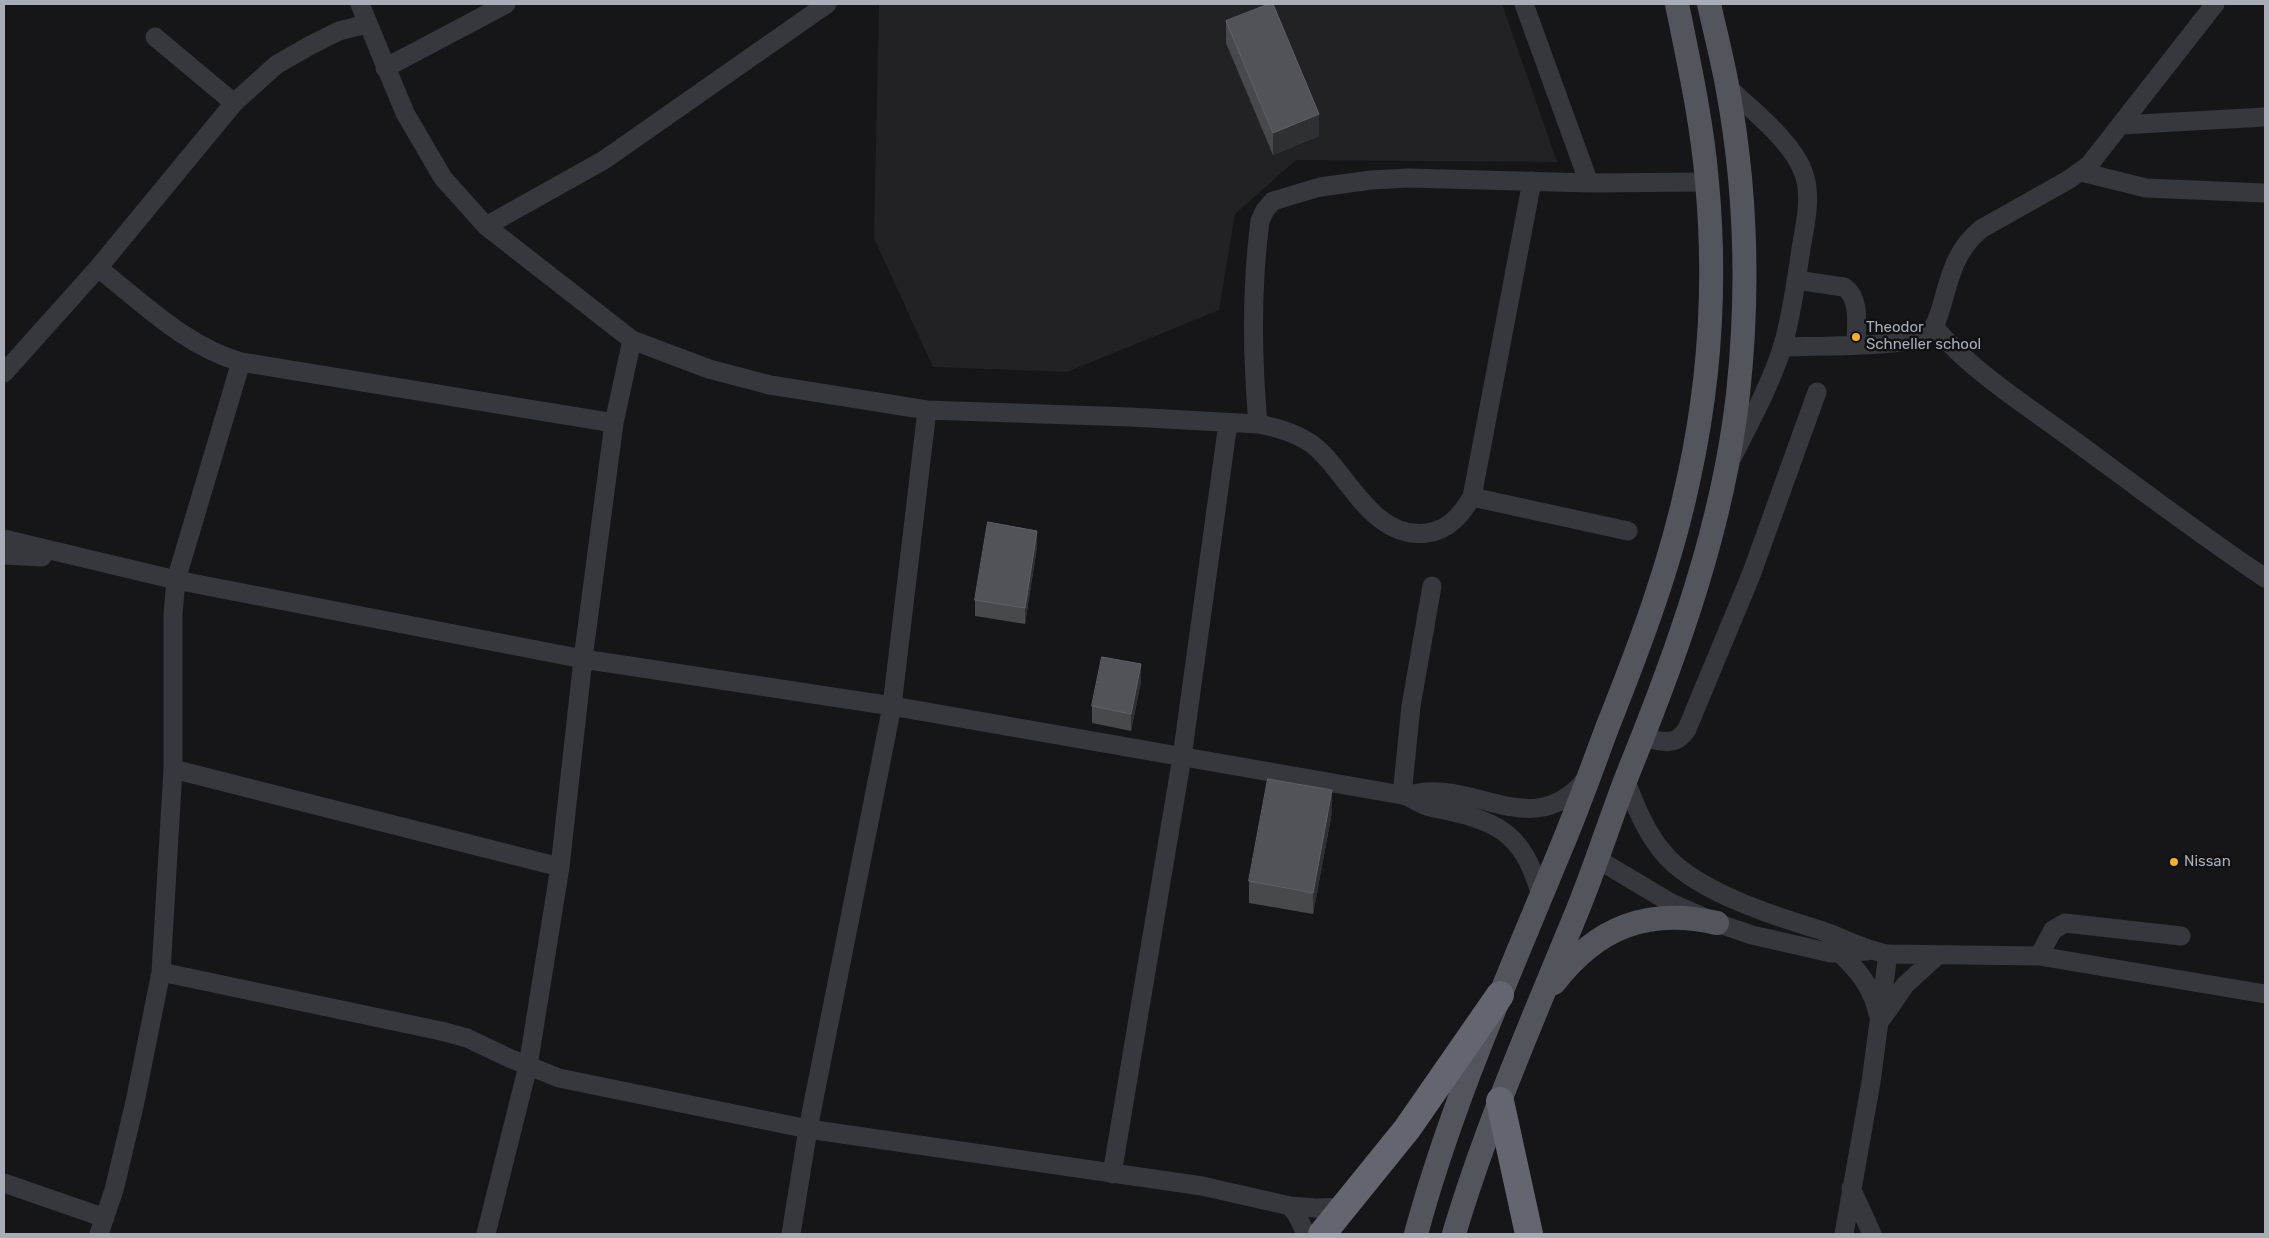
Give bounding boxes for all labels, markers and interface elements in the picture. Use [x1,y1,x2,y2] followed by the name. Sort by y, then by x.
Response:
[1866,319,1981,354] place label: Theodor Schneller school
[1850,331,1862,343] marker: Theodor Schneller school
[2184,853,2231,871] place label: Nissan
[2168,856,2180,868] marker: Nissan

